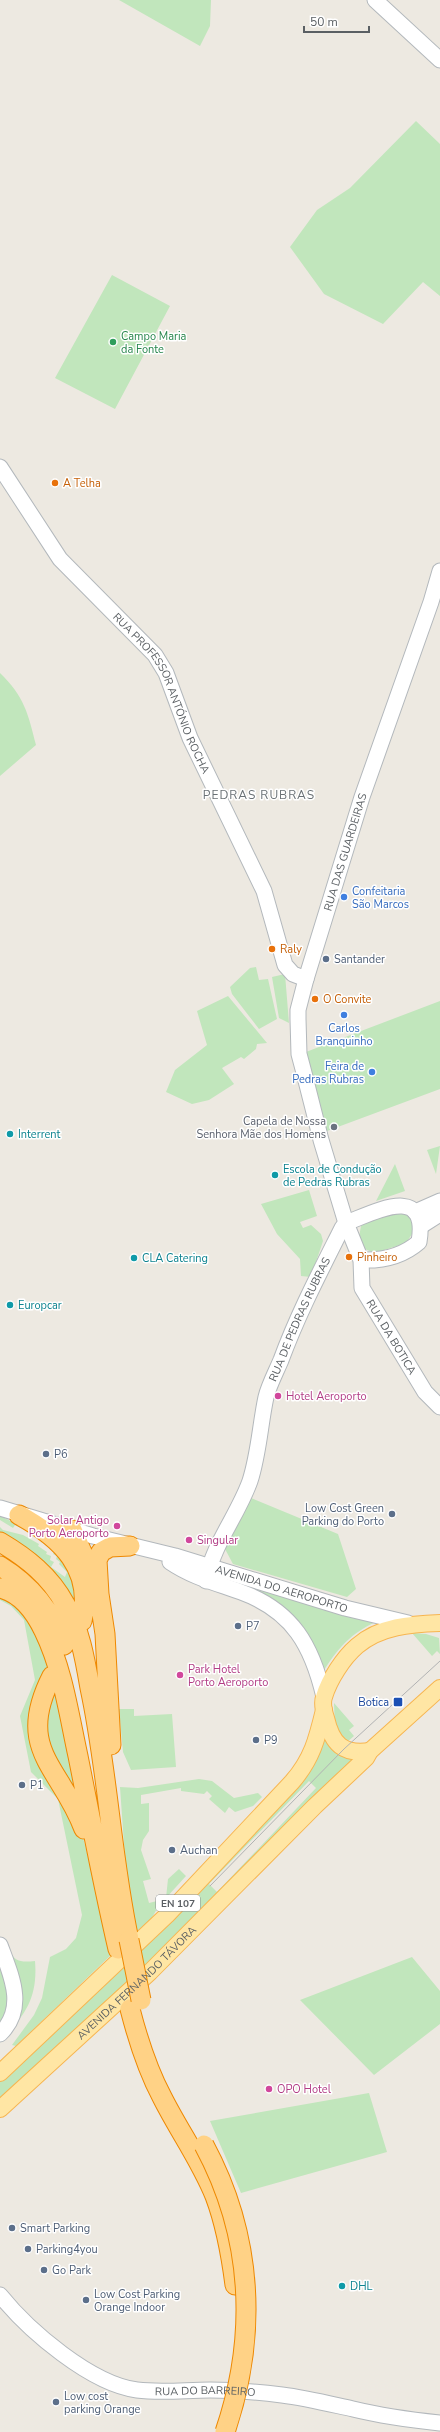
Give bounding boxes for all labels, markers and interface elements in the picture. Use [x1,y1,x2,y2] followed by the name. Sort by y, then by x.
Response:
[304,8,369,34] scale bar
[310,14,338,30] text: 50 m
[121,329,187,357] place label: Campo Maria da Fonte
[108,337,118,347] marker: Campo Maria da Fonte
[63,476,101,491] place label: A Telha
[50,478,60,488] marker: A Telha
[109,610,213,776] street label: RUA PROFESSOR ANTÓNIO ROCHA
[203,787,315,803] district label: PEDRAS RUBRAS
[320,791,371,913] street label: RUA DAS GUARDEIRAS
[352,884,409,912] place label: Confeitaria São Marcos
[339,892,349,902] marker: Confeitaria São Marcos
[280,942,302,957] place label: Raly
[267,944,277,954] marker: Raly
[334,952,385,967] place label: Santander
[321,954,331,964] marker: Santander
[323,992,372,1007] place label: O Convite
[310,994,320,1004] marker: O Convite
[339,1010,349,1020] marker: Carlos Branquinho
[315,1021,373,1049] place label: Carlos Branquinho
[292,1059,364,1087] place label: Feira de Pedras Rubras
[367,1067,377,1077] marker: Feira de Pedras Rubras
[196,1114,326,1142] place label: Capela de Nossa Senhora Mãe dos Homens
[329,1122,339,1132] marker: Capela de Nossa Senhora Mãe dos Homens
[18,1127,61,1142] place label: Interrent
[5,1129,15,1139] marker: Interrent
[283,1162,382,1190] place label: Escola de Condução de Pedras Rubras
[270,1170,280,1180] marker: Escola de Condução de Pedras Rubras
[357,1250,397,1265] place label: Pinheiro
[142,1251,208,1266] place label: CLA Catering
[344,1252,354,1262] marker: Pinheiro
[129,1253,139,1263] marker: CLA Catering
[265,1255,334,1384] street label: RUA DE PEDRAS RUBRAS
[363,1297,420,1377] street label: RUA DA BOTICA
[18,1298,62,1313] place label: Europcar
[5,1300,15,1310] marker: Europcar
[286,1389,367,1404] place label: Hotel Aeroporto
[273,1391,283,1401] marker: Hotel Aeroporto
[54,1447,68,1462] place label: P6
[41,1449,51,1459] marker: P6
[302,1501,384,1529] place label: Low Cost Green Parking do Porto
[387,1509,397,1519] marker: Low Cost Green Parking do Porto
[29,1513,109,1541] place label: Solar Antigo Porto Aeroporto
[112,1521,122,1531] marker: Solar Antigo Porto Aeroporto
[197,1533,238,1548] place label: Singular
[184,1535,194,1545] marker: Singular
[213,1562,350,1616] street label: AVENIDA DO AEROPORTO
[246,1619,260,1634] place label: P7
[233,1621,243,1631] marker: P7
[188,1662,268,1690] place label: Park Hotel Porto Aeroporto
[175,1670,185,1680] marker: Park Hotel Porto Aeroporto
[358,1695,389,1710] place label: Botica
[392,1696,404,1708] marker: Botica
[264,1733,278,1748] place label: P9
[251,1735,261,1745] marker: P9
[30,1778,44,1793] place label: P1
[17,1780,27,1790] marker: P1
[180,1843,218,1858] place label: Auchan
[167,1845,177,1855] marker: Auchan
[156,1895,200,1911] road number: EN 107
[74,1923,200,2043] street label: AVENIDA FERNANDO TÁVORA
[277,2082,332,2097] place label: OPO Hotel
[264,2084,274,2094] marker: OPO Hotel
[20,2221,90,2236] place label: Smart Parking
[7,2223,17,2233] marker: Smart Parking
[36,2242,98,2257] place label: Parking4you
[23,2244,33,2254] marker: Parking4you
[52,2263,91,2278] place label: Go Park
[39,2265,49,2275] marker: Go Park
[350,2279,373,2294] place label: DHL
[337,2281,347,2291] marker: DHL
[94,2287,180,2315] place label: Low Cost Parking Orange Indoor
[81,2295,91,2305] marker: Low Cost Parking Orange Indoor
[155,2383,256,2400] street label: RUA DO BARREIRO
[64,2389,141,2417] place label: Low cost parking Orange
[51,2397,61,2407] marker: Low cost parking Orange

